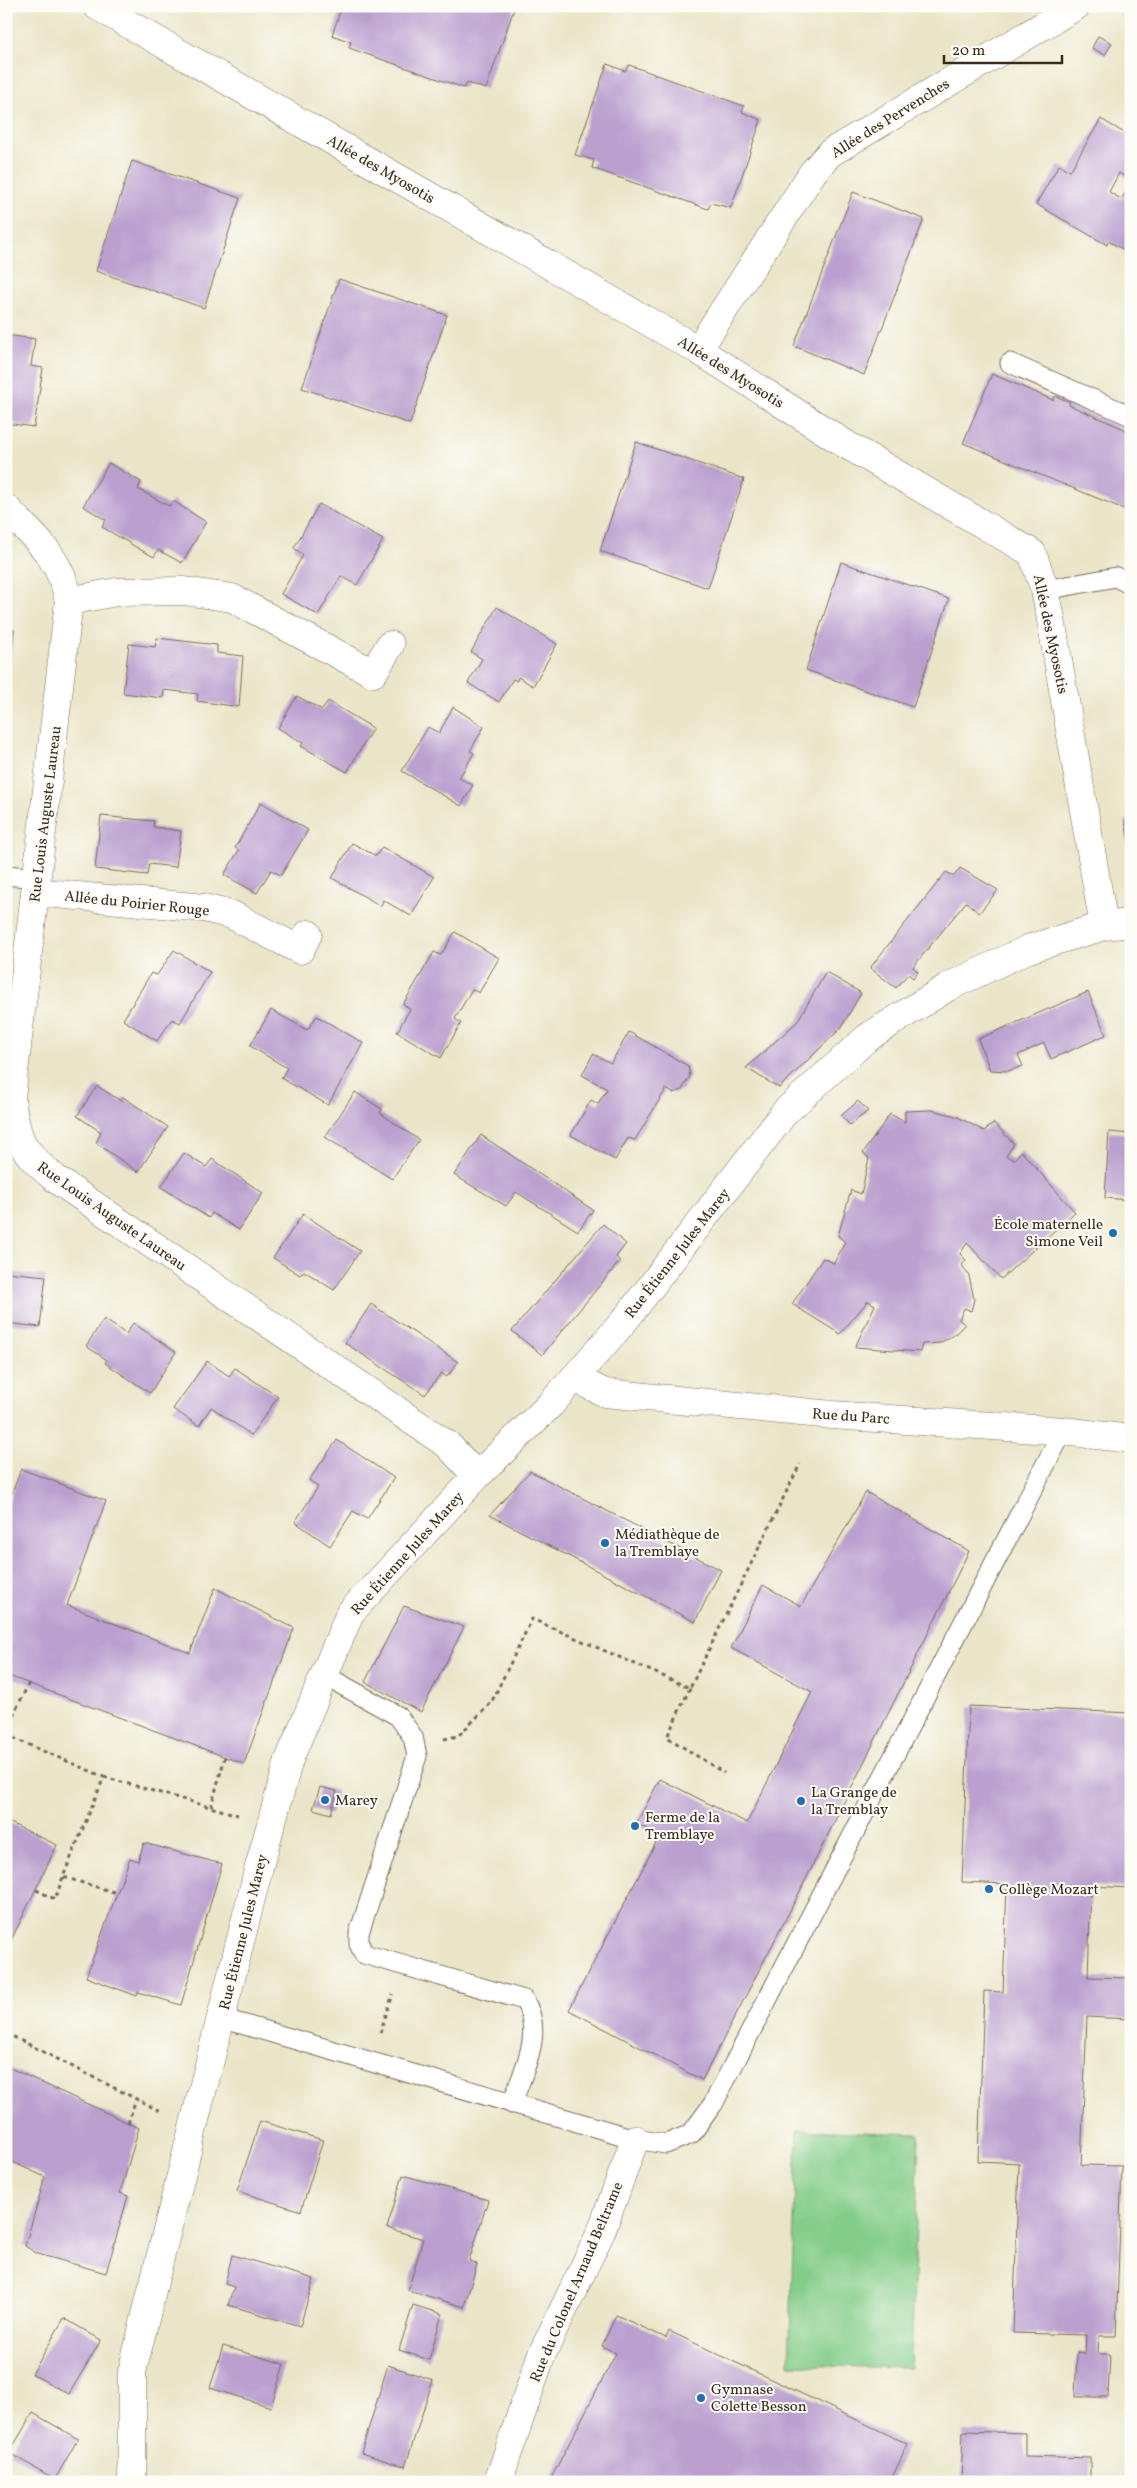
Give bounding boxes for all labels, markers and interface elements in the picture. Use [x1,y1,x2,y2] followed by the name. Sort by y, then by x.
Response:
[944,32,1062,64] scale bar
[952,41,985,62] text: 20 m
[827,74,954,164] street label: Allée des Pervenches
[322,131,438,210] street label: Allée des Myosotis
[673,332,787,414] street label: Allée des Myosotis
[1027,573,1072,696] street label: Allée des Myosotis
[25,725,68,904] street label: Rue Louis Auguste Laureau
[63,886,211,923] street label: Allée du Poirier Rouge
[32,1158,190,1277] street label: Rue Louis Auguste Laureau
[621,1184,736,1323] street label: Rue Étienne Jules Marey
[994,1215,1103,1253] place label: École maternelle Simone Veil
[1107,1227,1119,1239] marker: École maternelle Simone Veil
[811,1404,891,1431] street label: Rue du Parc
[347,1488,469,1620] street label: Rue Étienne Jules Marey
[615,1525,720,1563] place label: Médiathèque de la Tremblaye
[599,1537,611,1549] marker: Médiathèque de la Tremblaye
[811,1783,897,1821] place label: La Grange de la Tremblay
[335,1791,378,1812] place label: Marey
[319,1794,331,1806] marker: Marey
[795,1795,807,1807] marker: La Grange de la Tremblay
[645,1808,720,1846] place label: Ferme de la Tremblaye
[629,1820,641,1832] marker: Ferme de la Tremblaye
[215,1852,274,2013] street label: Rue Étienne Jules Marey
[999,1880,1099,1901] place label: Collège Mozart
[983,1883,995,1895] marker: Collège Mozart
[526,2179,629,2386] street label: Rue du Colonel Arnaud Beltrame
[711,2380,807,2418] place label: Gymnase Colette Besson
[695,2392,707,2404] marker: Gymnase Colette Besson

